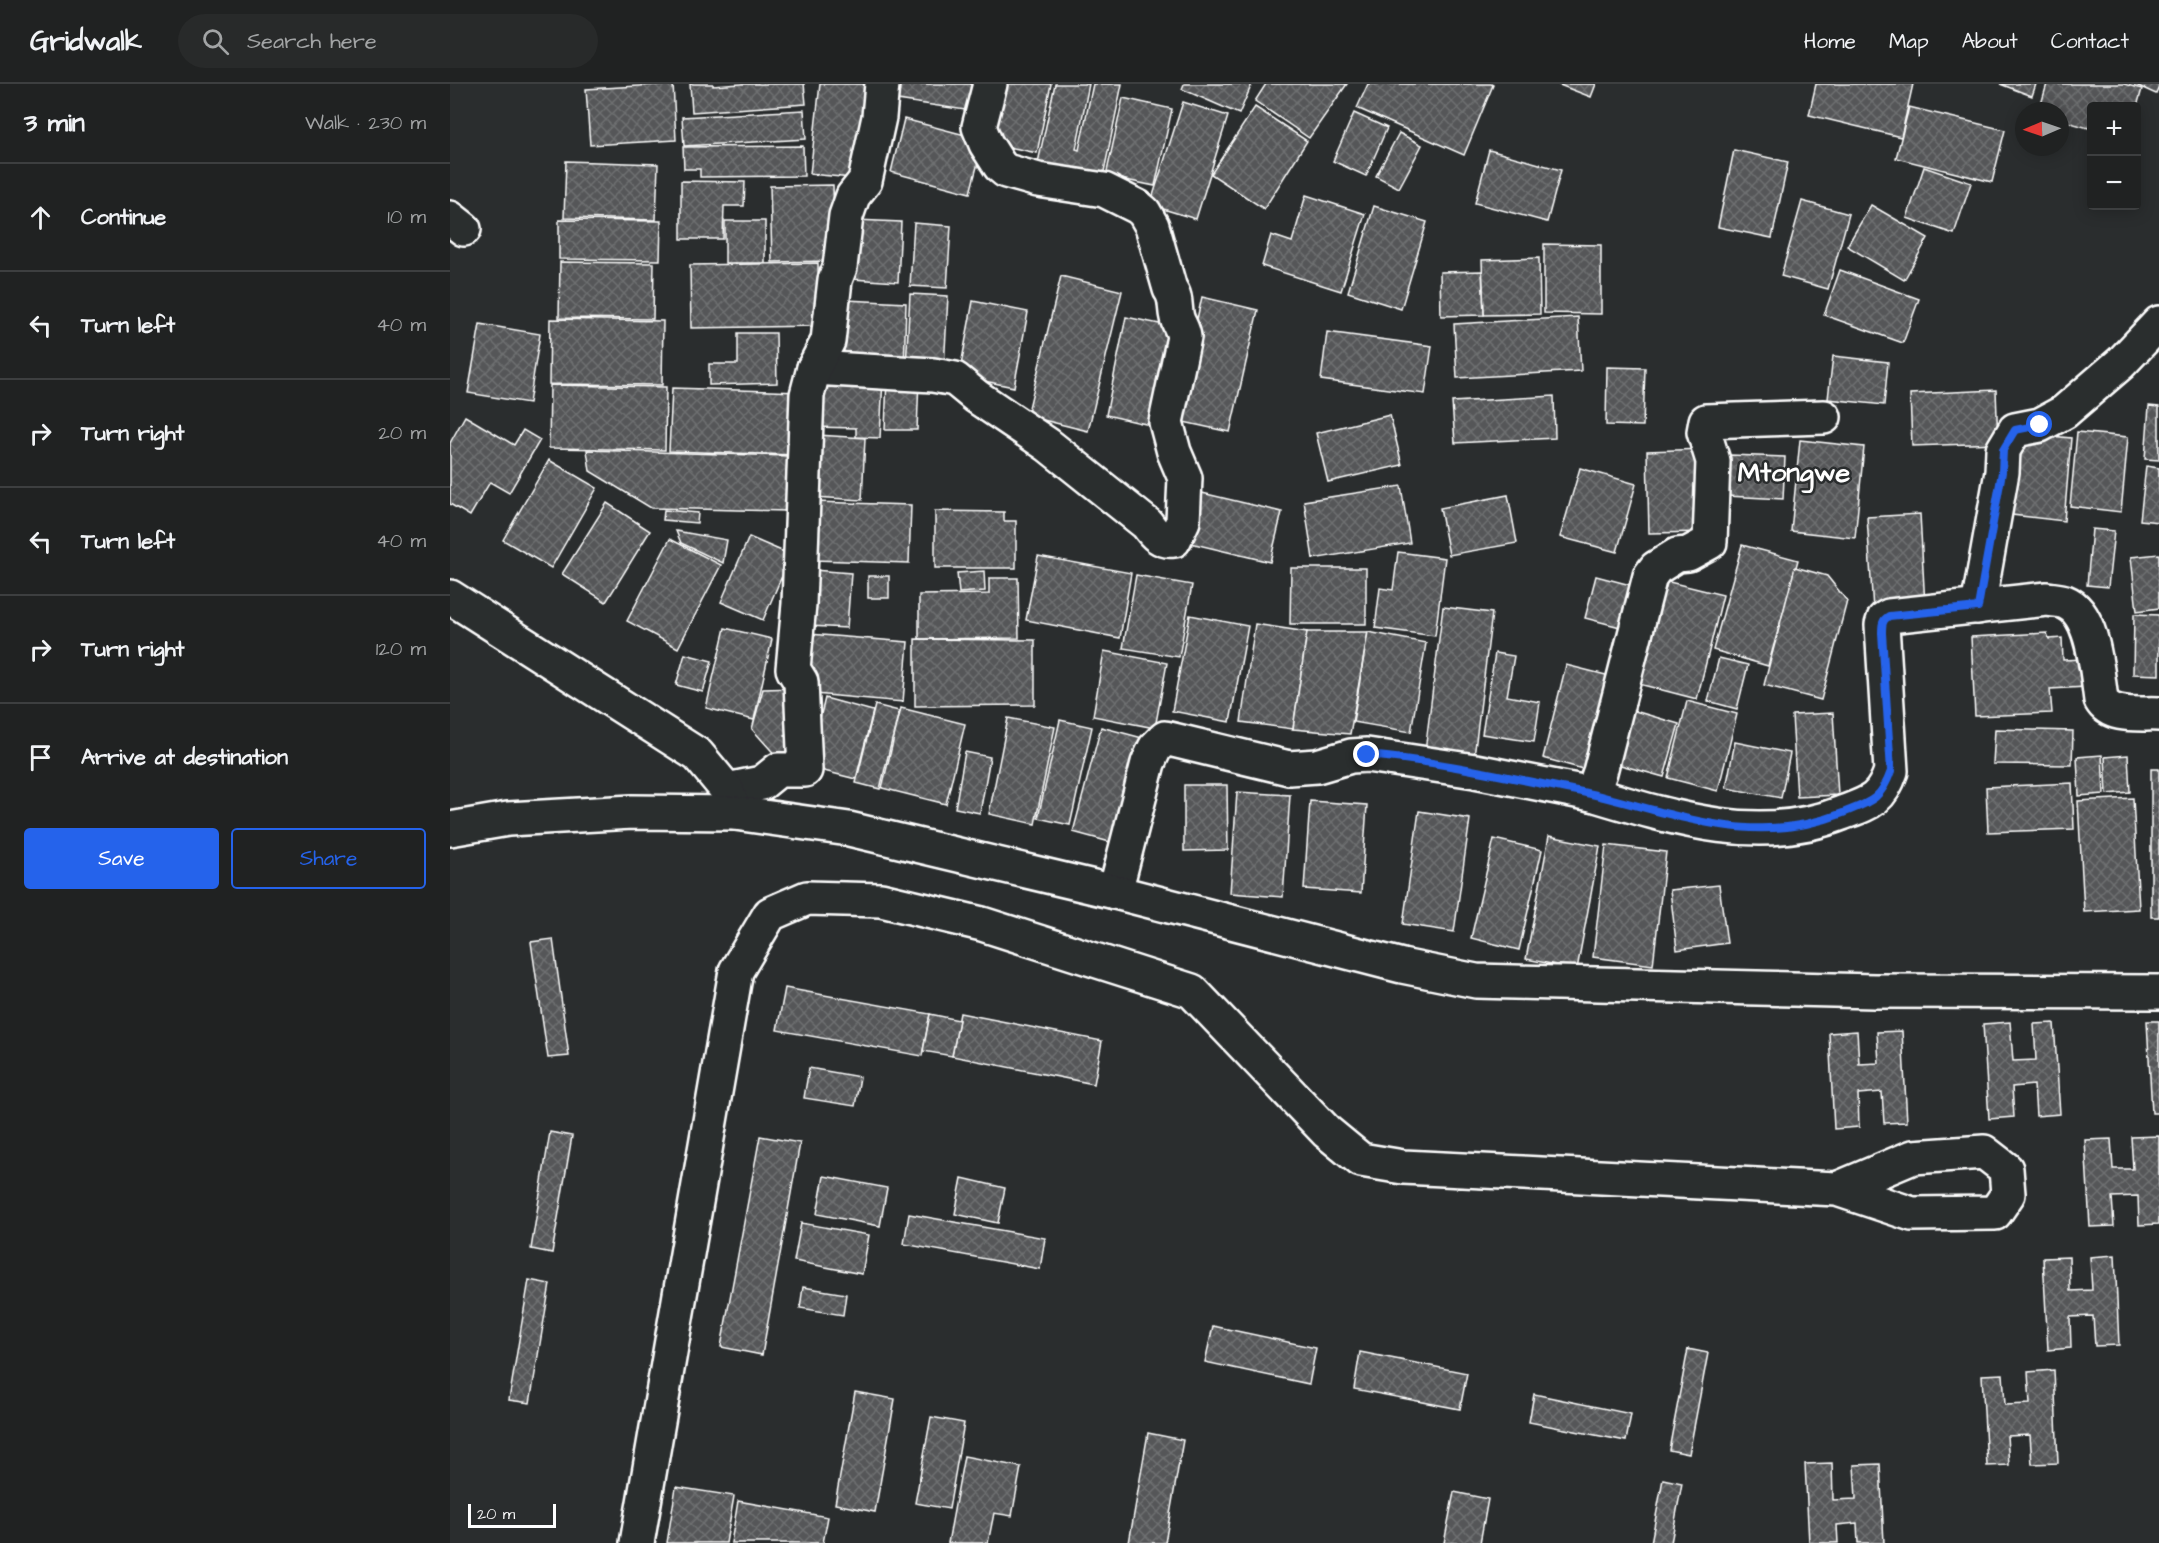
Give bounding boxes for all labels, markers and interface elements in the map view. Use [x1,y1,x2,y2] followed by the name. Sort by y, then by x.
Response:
[178,14,598,68] search box
[30,22,142,61] text: Gridwalk
[199,25,232,58] icon: search
[247,26,377,57] text: Search here
[1804,27,1856,56] text: Home
[1889,27,1929,56] text: Map
[1962,27,2018,56] text: About
[2051,27,2129,56] text: Contact
[2015,102,2069,156] north arrow
[2087,102,2141,210] map controls
[2087,102,2141,156] button: +
[24,105,85,141] text: 3 min
[305,109,426,137] text: Walk · 230 m
[2087,156,2141,210] button: −
[24,201,57,234] icon: ahead
[81,202,166,233] text: Continue
[387,203,426,231] text: 10 m
[24,309,57,342] icon: left
[81,310,175,341] text: Turn left
[376,311,426,339] text: 40 m
[2026,411,2052,437] route start
[24,417,57,450] icon: right
[81,418,184,449] text: Turn right
[378,419,426,447] text: 20 m
[1738,454,1851,494] district label: Mtongwe
[24,525,57,558] icon: left
[81,526,175,557] text: Turn left
[376,527,426,555] text: 40 m
[24,633,57,666] icon: right
[81,634,184,665] text: Turn right
[376,635,426,663] text: 120 m
[24,741,57,774] icon: arrive
[1353,741,1379,767] route end
[81,742,288,773] text: Arrive at destination
[24,828,219,889] button: Save
[231,828,426,889] button: Share
[468,1501,556,1528] scale bar
[477,1503,515,1525] text: 20 m

